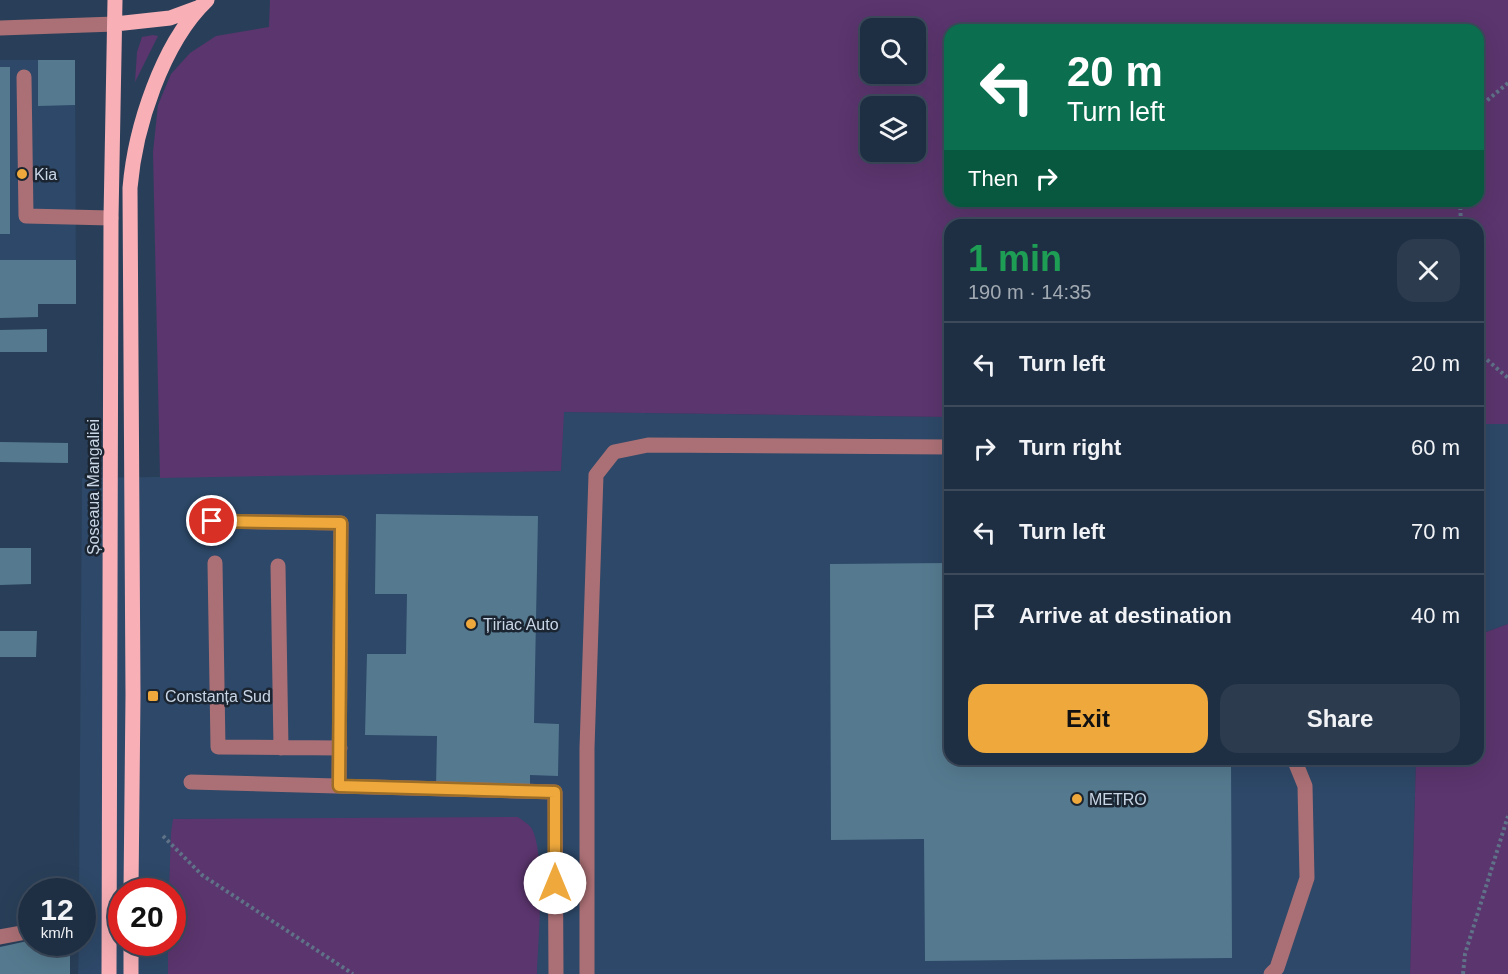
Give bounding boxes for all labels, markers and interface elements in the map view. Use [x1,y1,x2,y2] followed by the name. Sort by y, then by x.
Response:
[860,18,926,162] map controls
[860,18,926,84] button: search
[968,48,1046,126] icon: left
[1067,48,1163,95] text: 20 m
[860,96,926,162] button: layers
[1067,97,1165,127] text: Turn left
[1030,162,1063,195] icon: right
[34,166,57,183] place label: Kia
[968,166,1018,191] text: Then
[15,167,29,181] marker: Kia
[968,238,1062,279] text: 1 min
[1397,239,1460,302] button: close
[968,281,1091,303] text: 190 m · 14:35
[968,348,1001,381] icon: left
[1019,351,1105,376] text: Turn left
[1411,351,1460,376] text: 20 m
[85,419,102,555] street label: Șoseaua Mangaliei
[968,432,1001,465] icon: right
[1019,435,1121,460] text: Turn right
[1411,435,1460,460] text: 60 m
[186,495,237,546] pin
[195,504,228,537] icon: arrive
[968,516,1001,549] icon: left
[1019,519,1105,544] text: Turn left
[1411,519,1460,544] text: 70 m
[968,600,1001,633] icon: arrive
[1019,603,1232,628] text: Arrive at destination
[1411,603,1460,628] text: 40 m
[483,616,559,633] place label: Țiriac Auto
[464,617,478,631] marker: Țiriac Auto
[968,684,1208,753] button: Exit
[1220,684,1460,753] button: Share
[165,688,271,705] place label: Constanța Sud
[146,689,160,703] marker: Constanța Sud
[1089,791,1147,808] place label: METRO
[1070,792,1084,806] marker: METRO
[523,851,587,915] position arrow
[108,878,186,956] speed limit sign: 20
[40,893,74,926] text: 12
[41,924,73,941] text: km/h

